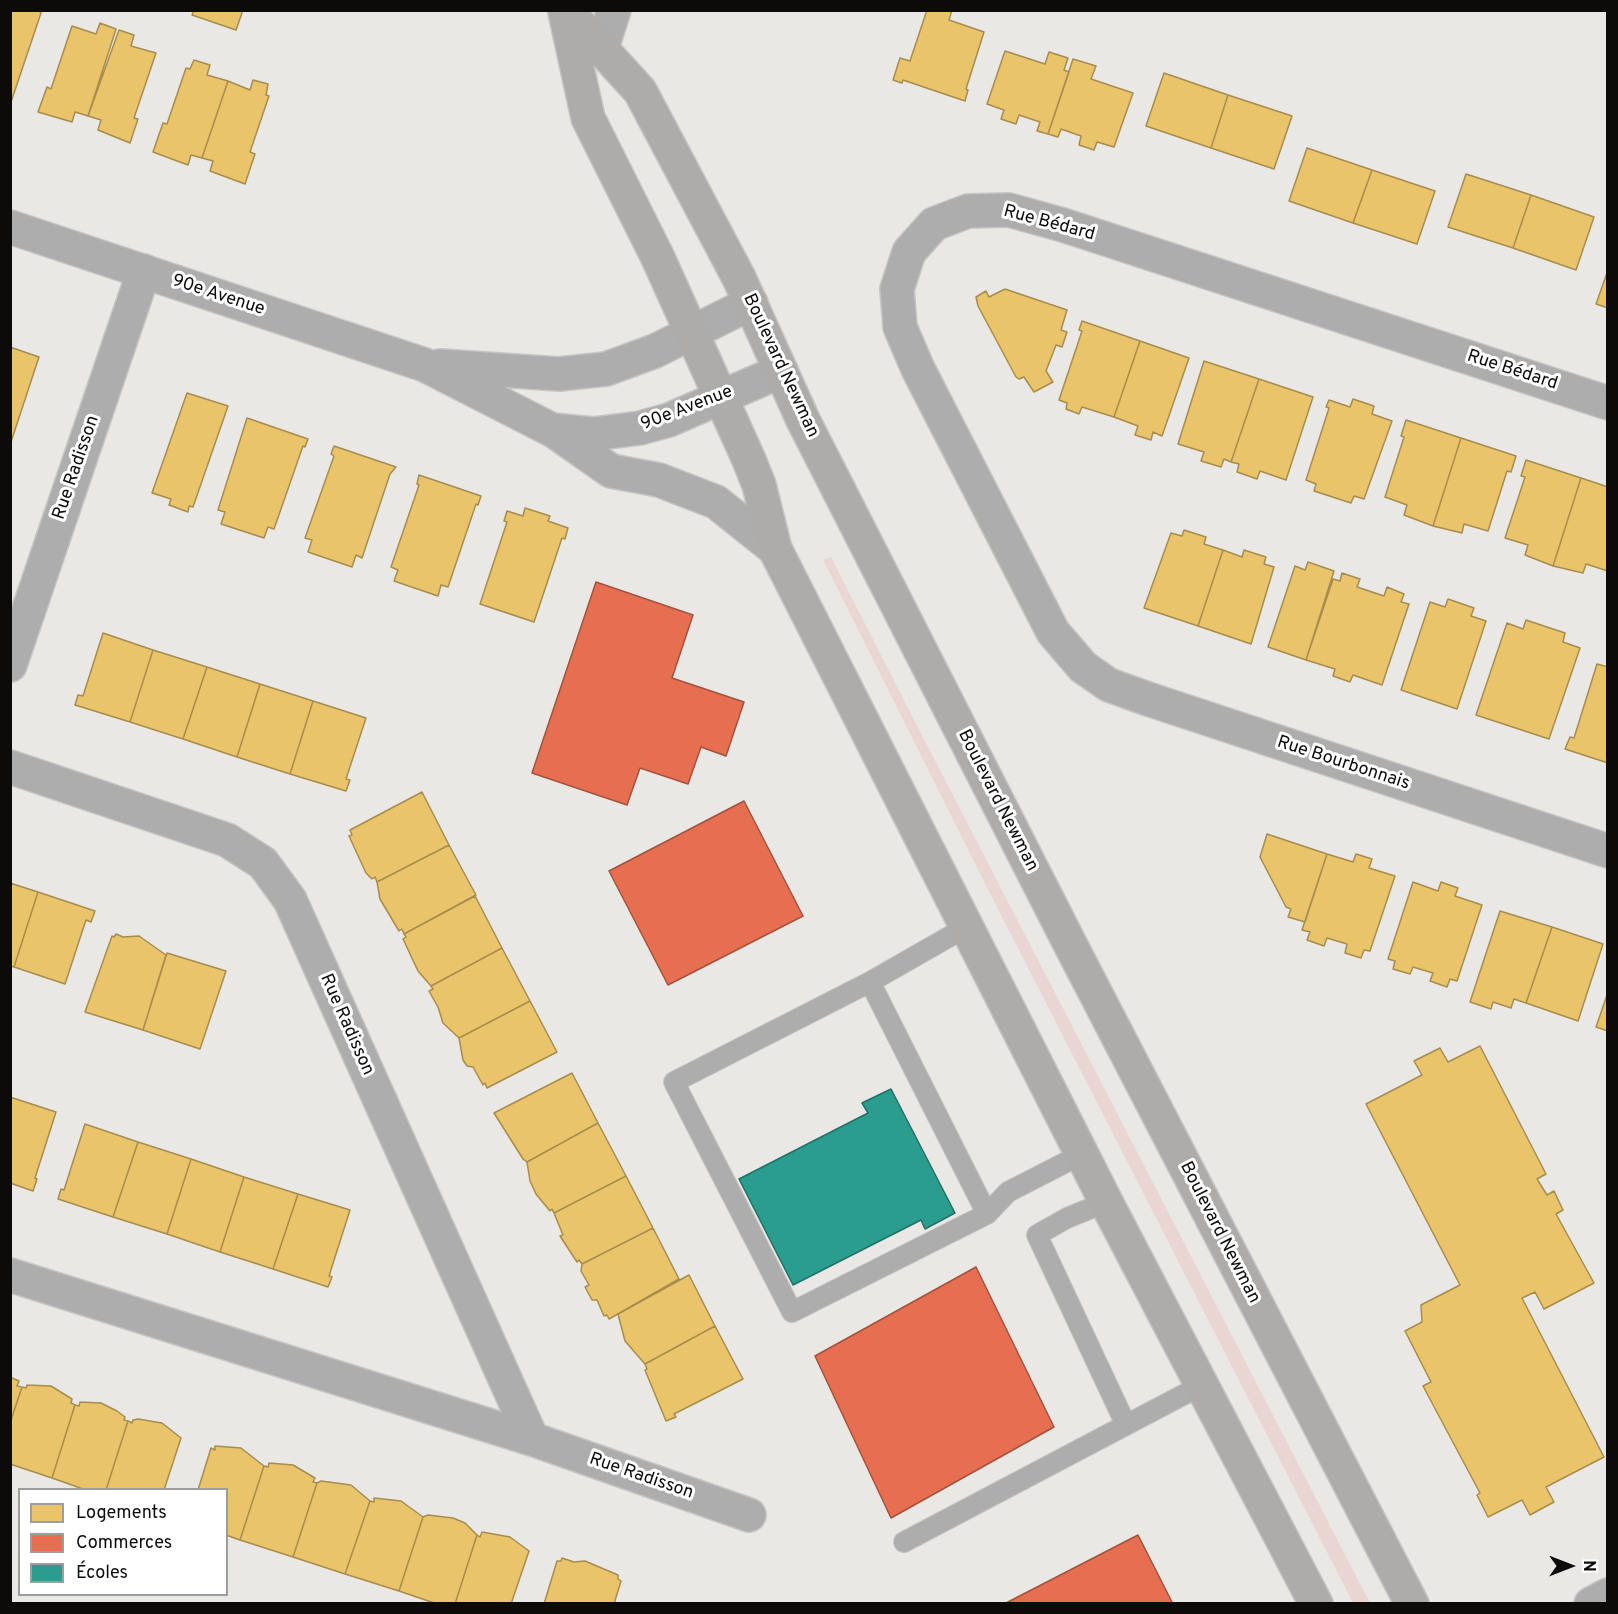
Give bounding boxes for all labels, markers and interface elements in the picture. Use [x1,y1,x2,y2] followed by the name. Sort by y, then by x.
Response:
[1001,201,1097,247] street label: Rue Bédard
[169,271,267,321] street label: 90e Avenue
[737,291,823,441] street label: Boulevard Newman
[1464,346,1560,396] street label: Rue Bédard
[638,382,736,436] street label: 90e Avenue
[49,413,105,523] street label: Rue Radisson
[952,727,1042,875] street label: Boulevard Newman
[1274,732,1412,796] street label: Rue Bourbonnais
[314,971,378,1079] street label: Rue Radisson
[1174,1159,1264,1307] street label: Boulevard Newman
[586,1449,696,1505] street label: Rue Radisson
[18,1488,228,1596] legend
[76,1502,167,1525] text: Logements
[76,1532,172,1555] text: Commerces
[1540,1536,1600,1596] north arrow
[1578,1560,1598,1572] text: N
[76,1562,128,1585] text: Écoles

